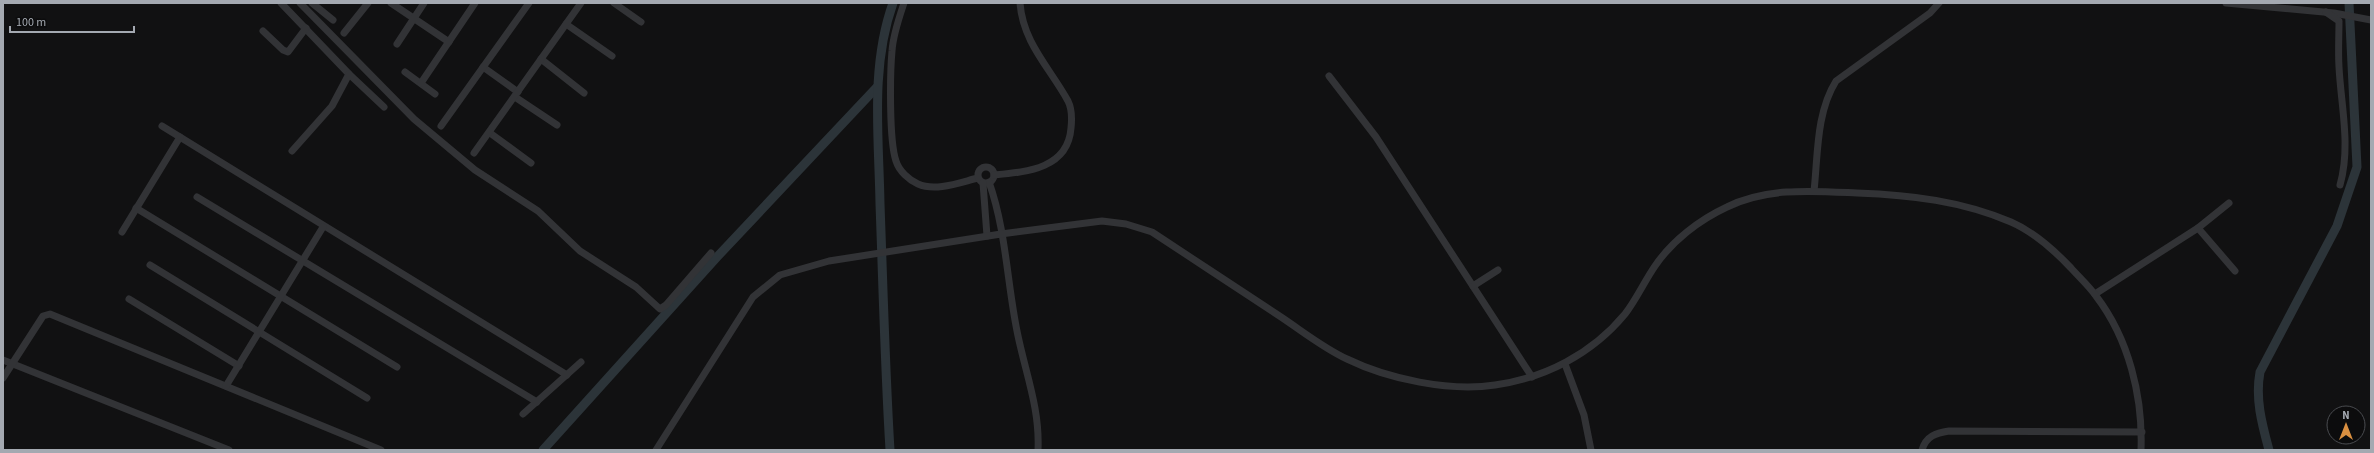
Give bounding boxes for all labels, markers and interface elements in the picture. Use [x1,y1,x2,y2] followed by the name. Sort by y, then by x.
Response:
[10,8,134,34] scale bar
[16,14,46,31] text: 100 m
[2326,405,2366,445] north arrow
[2342,408,2350,423] text: N

